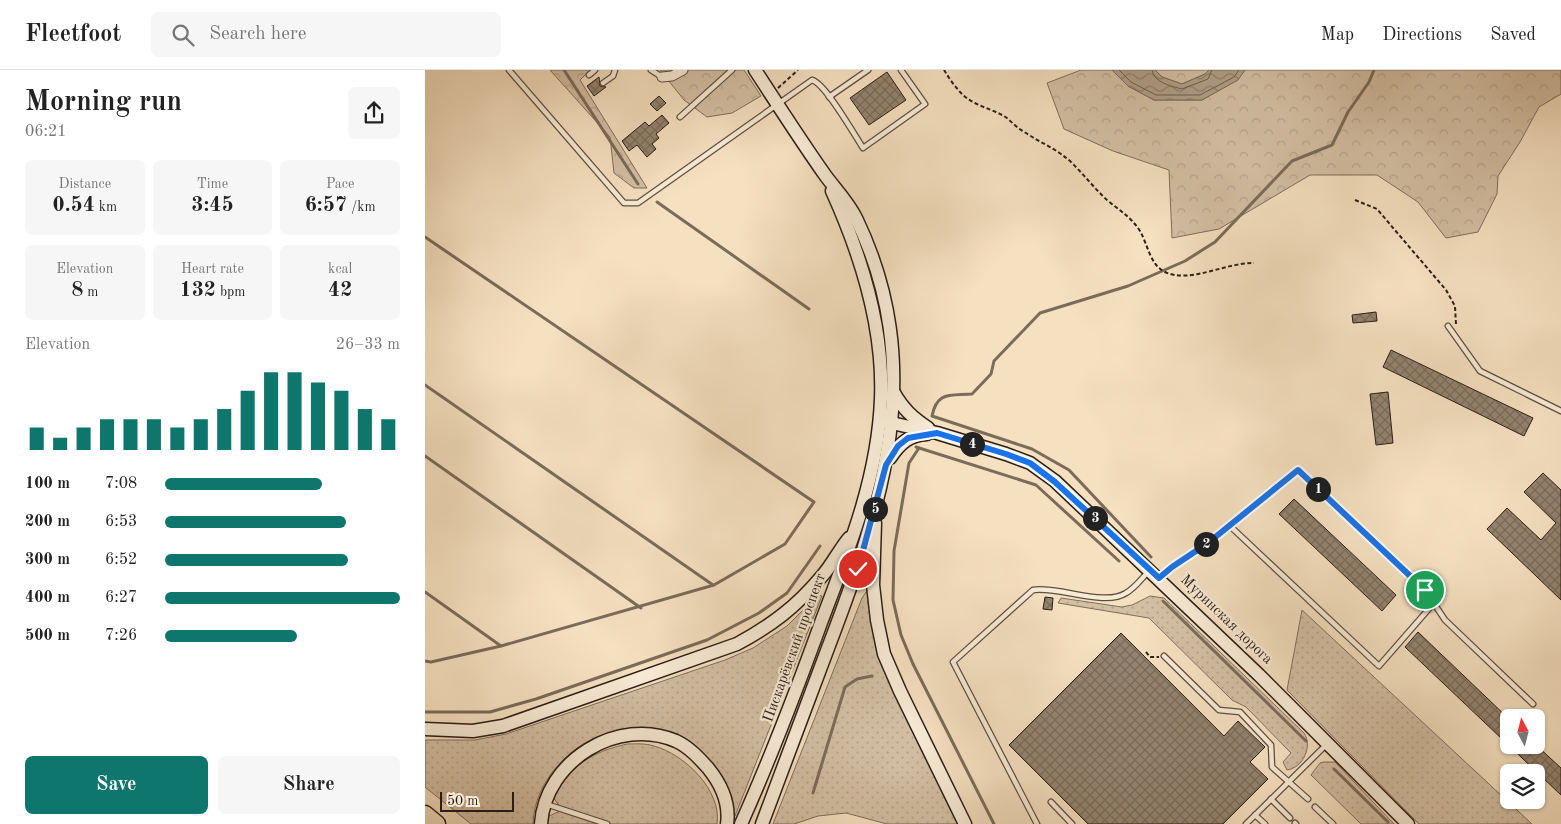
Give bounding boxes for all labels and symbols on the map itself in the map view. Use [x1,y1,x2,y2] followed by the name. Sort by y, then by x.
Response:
[959,432,985,456] pin: 4
[1305,476,1331,502] pin: 1
[863,496,887,522] pin: 5
[1083,506,1107,530] pin: 3
[1193,532,1219,556] pin: 2
[837,548,879,590] pin
[1404,569,1446,611] pin
[761,572,829,724] street label: Пискарёвский проспект
[1177,572,1275,668] street label: Муринская дорога
[1500,709,1545,754] north arrow
[440,789,514,812] scale bar

